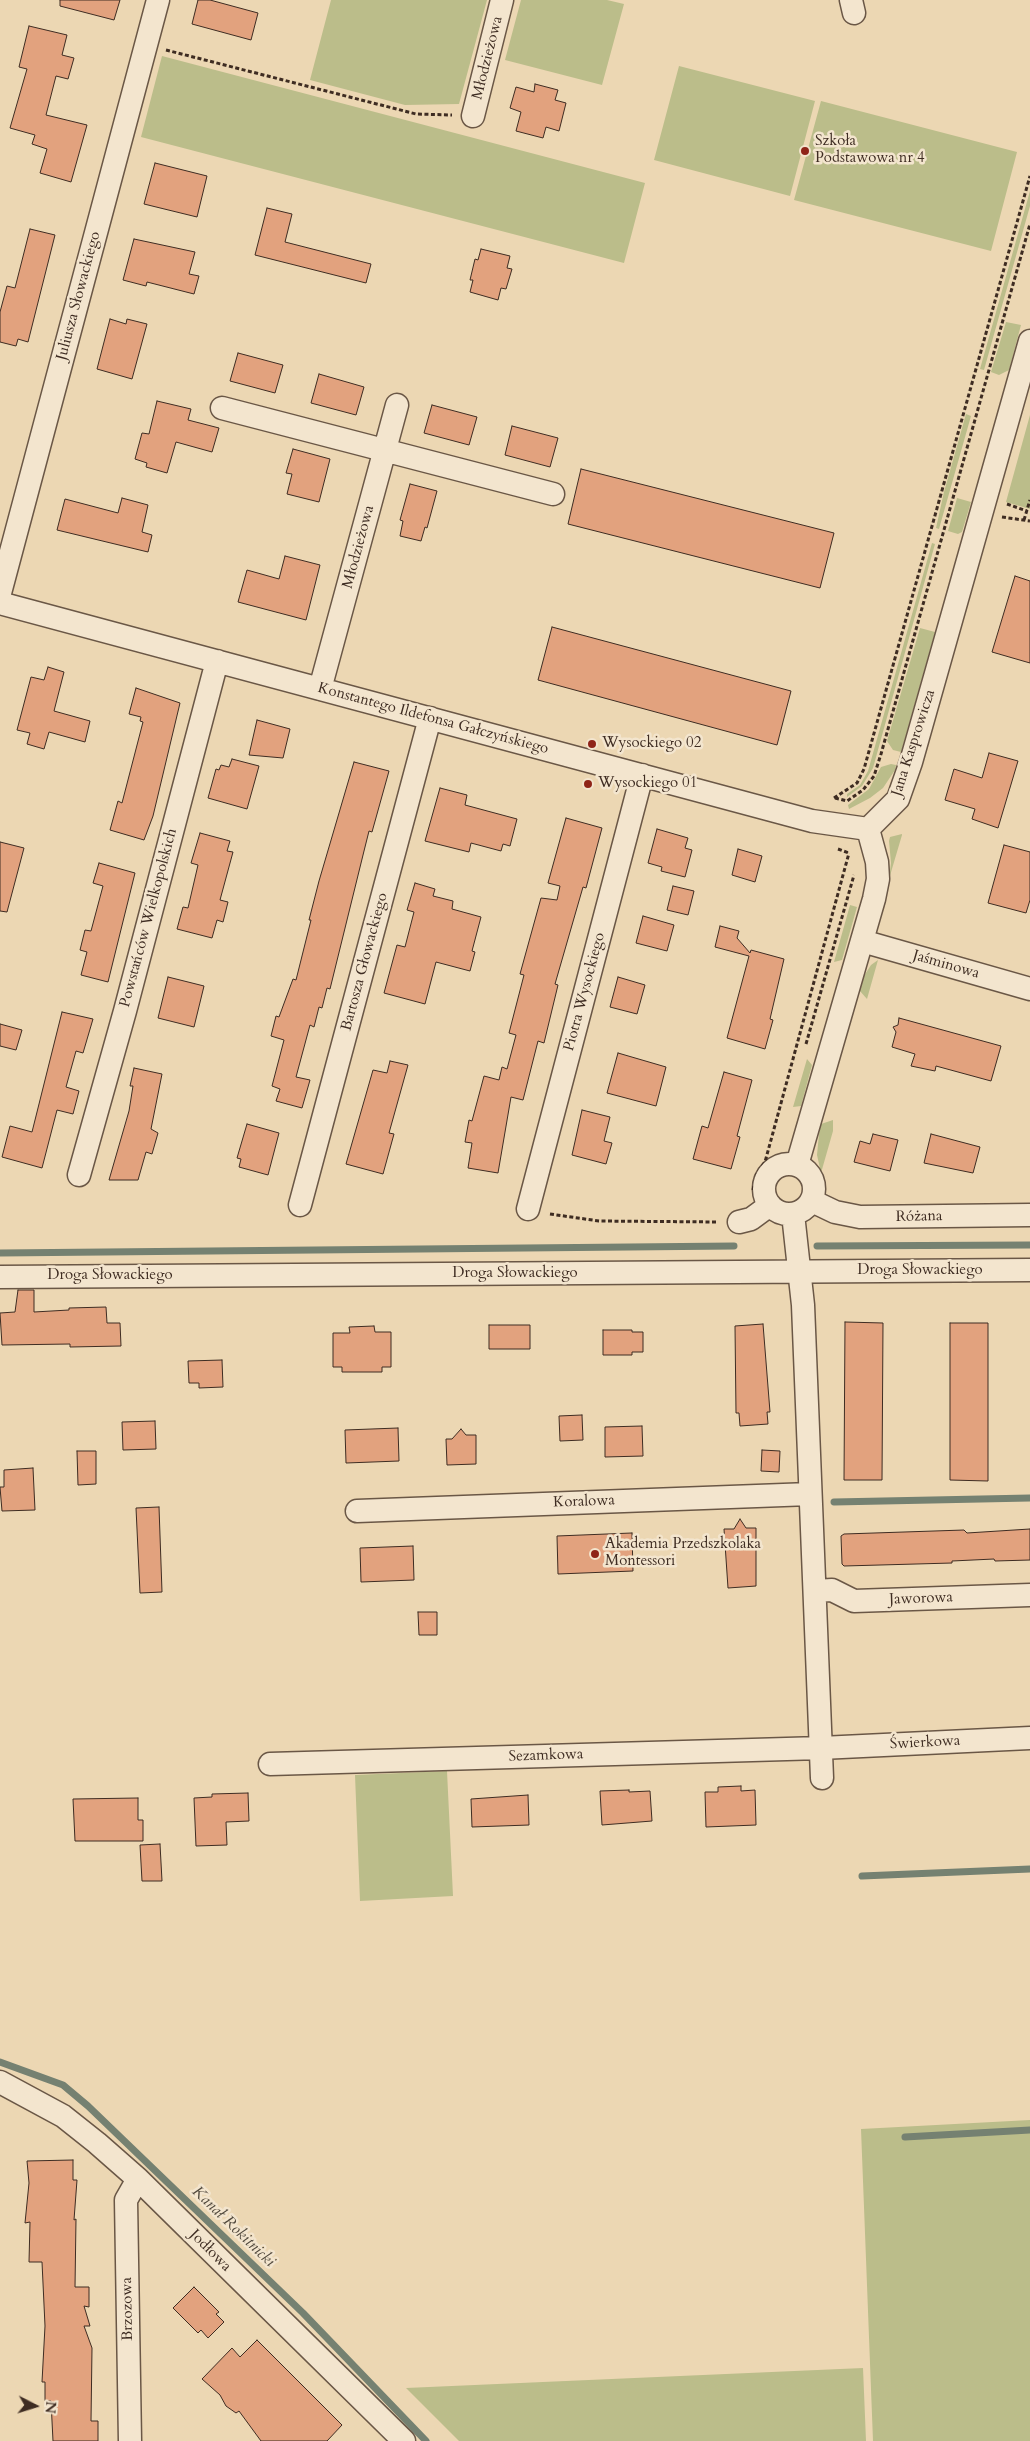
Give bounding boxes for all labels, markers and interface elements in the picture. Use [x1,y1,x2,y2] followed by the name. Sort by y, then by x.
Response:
[469,14,507,102] street label: Młodzieżowa
[815,133,925,168] place label: Szkoła Podstawowa nr 4
[799,145,811,157] marker: Szkoła Podstawowa nr 4
[53,230,105,362] street label: Juliusza Słowackiego
[339,503,379,591] street label: Młodzieżowa
[316,679,550,759] street label: Konstantego Ildefonsa Gałczyńskiego
[888,687,940,799] street label: Jana Kasprowicza
[602,735,701,753] place label: Wysockiego 02
[586,738,598,750] marker: Wysockiego 02
[598,775,697,793] place label: Wysockiego 01
[582,778,594,790] marker: Wysockiego 01
[116,827,182,1009] street label: Powstańców Wielkopolskich
[338,891,392,1033] street label: Bartosza Głowackiego
[561,931,609,1053] street label: Piotra Wysockiego
[911,947,981,983] street label: Jaśminowa
[896,1208,942,1226] street label: Różana
[857,1262,983,1280] street label: Droga Słowackiego
[452,1265,578,1283] street label: Droga Słowackiego
[47,1267,173,1285] street label: Droga Słowackiego
[553,1492,615,1512] street label: Koralowa
[605,1536,761,1571] place label: Akademia Przedszkolaka Montessori
[589,1548,601,1560] marker: Akademia Przedszkolaka Montessori
[889,1589,953,1609] street label: Jaworowa
[889,1732,961,1754] street label: Świerkowa
[508,1746,584,1766] street label: Sezamkowa
[187,2183,279,2271] water label: Kanał Rokitnicki
[185,2226,235,2276] street label: Jodłowa
[118,2277,138,2341] street label: Brzozowa
[10,2381,60,2431] north arrow
[40,2400,60,2414] text: N

